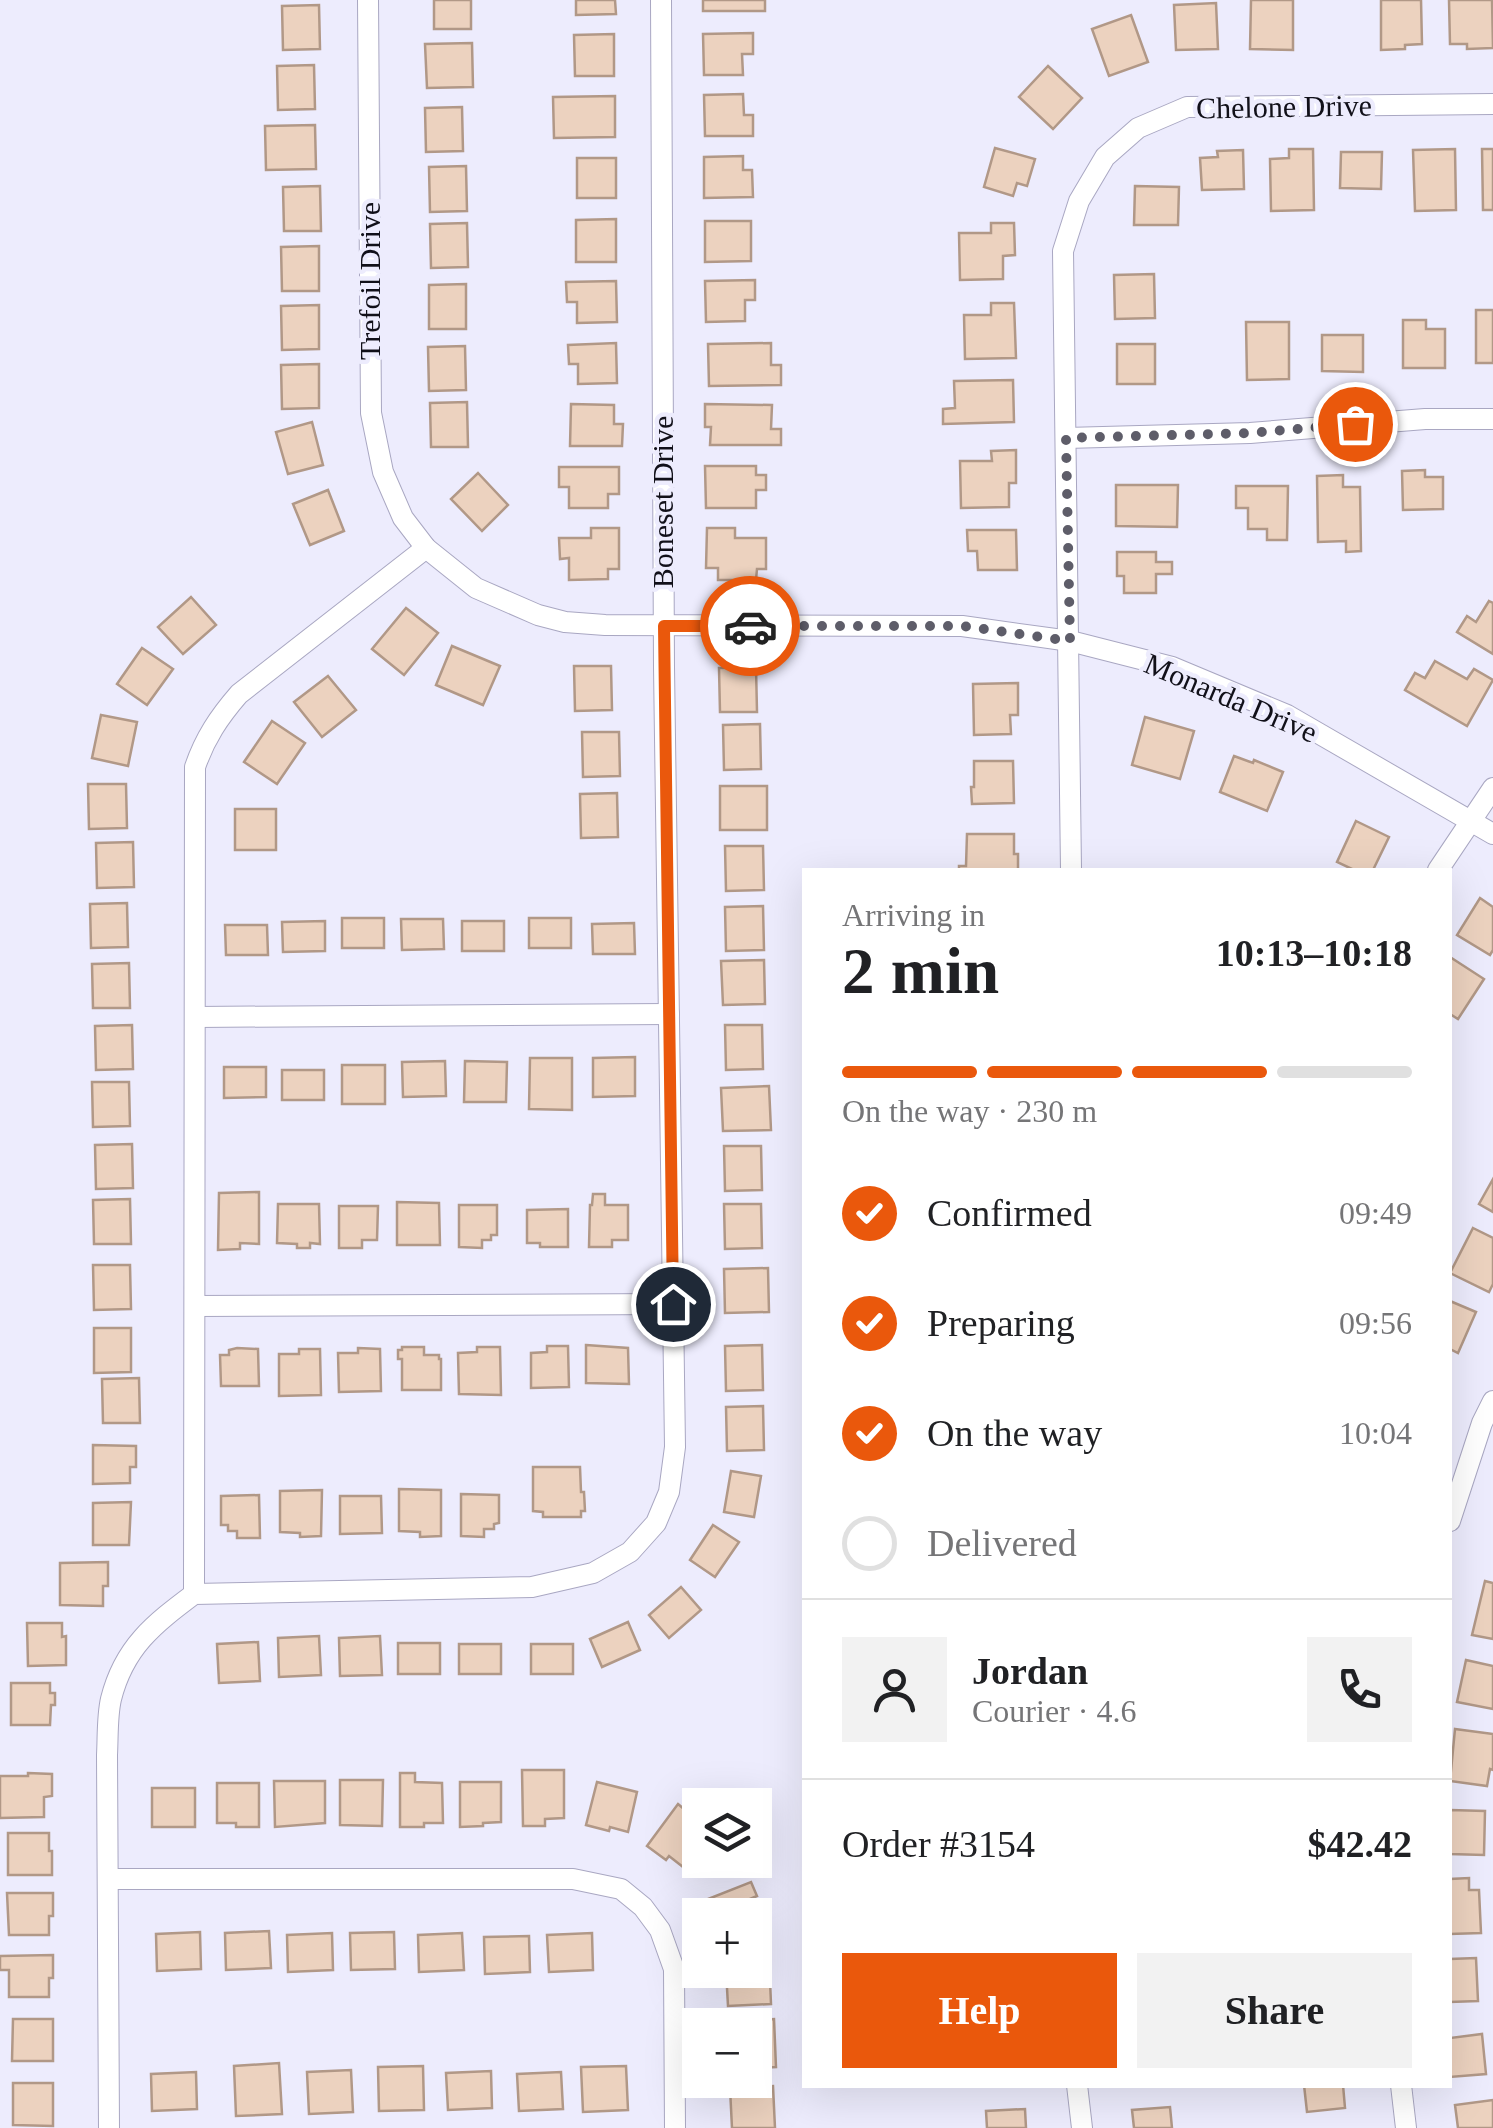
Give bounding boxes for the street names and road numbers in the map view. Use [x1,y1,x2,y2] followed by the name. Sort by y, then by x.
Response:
[1196,88,1372,125] street label: Chelone Drive
[353,202,386,360] street label: Trefoil Drive
[646,416,679,588] street label: Boneset Drive
[1140,646,1322,749] street label: Monarda Drive

